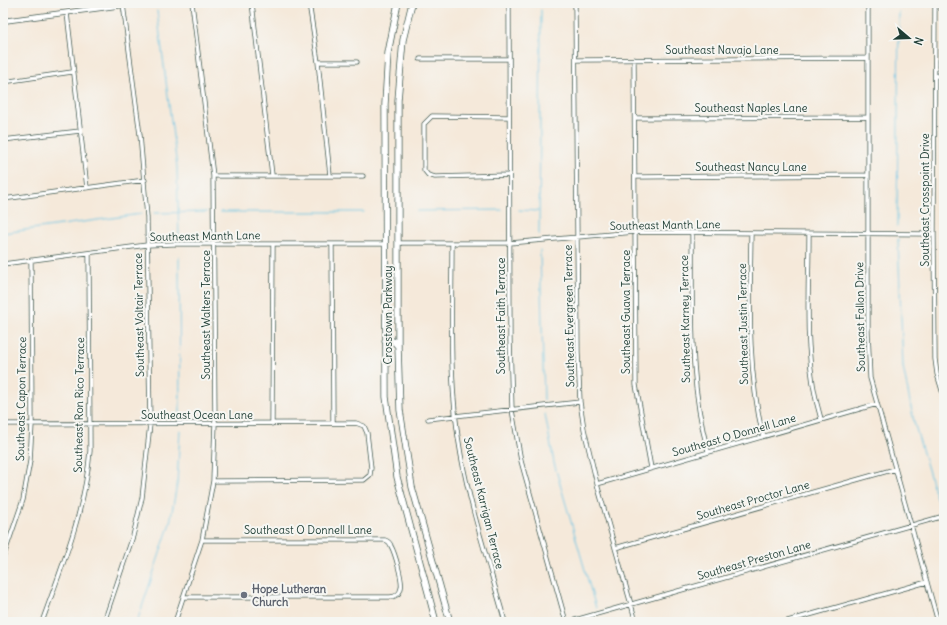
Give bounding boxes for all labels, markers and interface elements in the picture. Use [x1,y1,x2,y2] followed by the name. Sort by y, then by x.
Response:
[889,18,929,58] north arrow
[911,35,926,47] text: N
[665,43,779,57] street label: Southeast Navajo Lane
[695,101,808,115] street label: Southeast Naples Lane
[918,133,932,267] street label: Southeast Crosspoint Drive
[695,160,807,174] street label: Southeast Nancy Lane
[609,217,721,233] street label: Southeast Manth Lane
[149,228,261,244] street label: Southeast Manth Lane
[561,244,577,387] street label: Southeast Evergreen Terrace
[199,250,213,380] street label: Southeast Walters Terrace
[619,250,633,374] street label: Southeast Guava Terrace
[131,253,147,377] street label: Southeast Voltair Terrace
[677,255,693,383] street label: Southeast Karney Terrace
[494,258,508,374] street label: Southeast Faith Terrace
[852,262,868,372] street label: Southeast Fallon Drive
[735,263,751,385] street label: Southeast Justin Terrace
[381,265,395,365] street label: Crosstown Parkway
[13,337,29,461] street label: Southeast Capon Terrace
[71,337,87,473] street label: Southeast Ron Rico Terrace
[141,408,253,422] street label: Southeast Ocean Lane
[670,411,798,459] street label: Southeast O Donnell Lane
[461,436,507,570] street label: Southeast Karrigan Terrace
[695,477,811,523] street label: Southeast Proctor Lane
[244,523,372,537] street label: Southeast O Donnell Lane
[696,537,812,583] street label: Southeast Preston Lane
[252,582,327,609] place label: Hope Lutheran Church
[239,590,249,600] marker: Hope Lutheran Church

